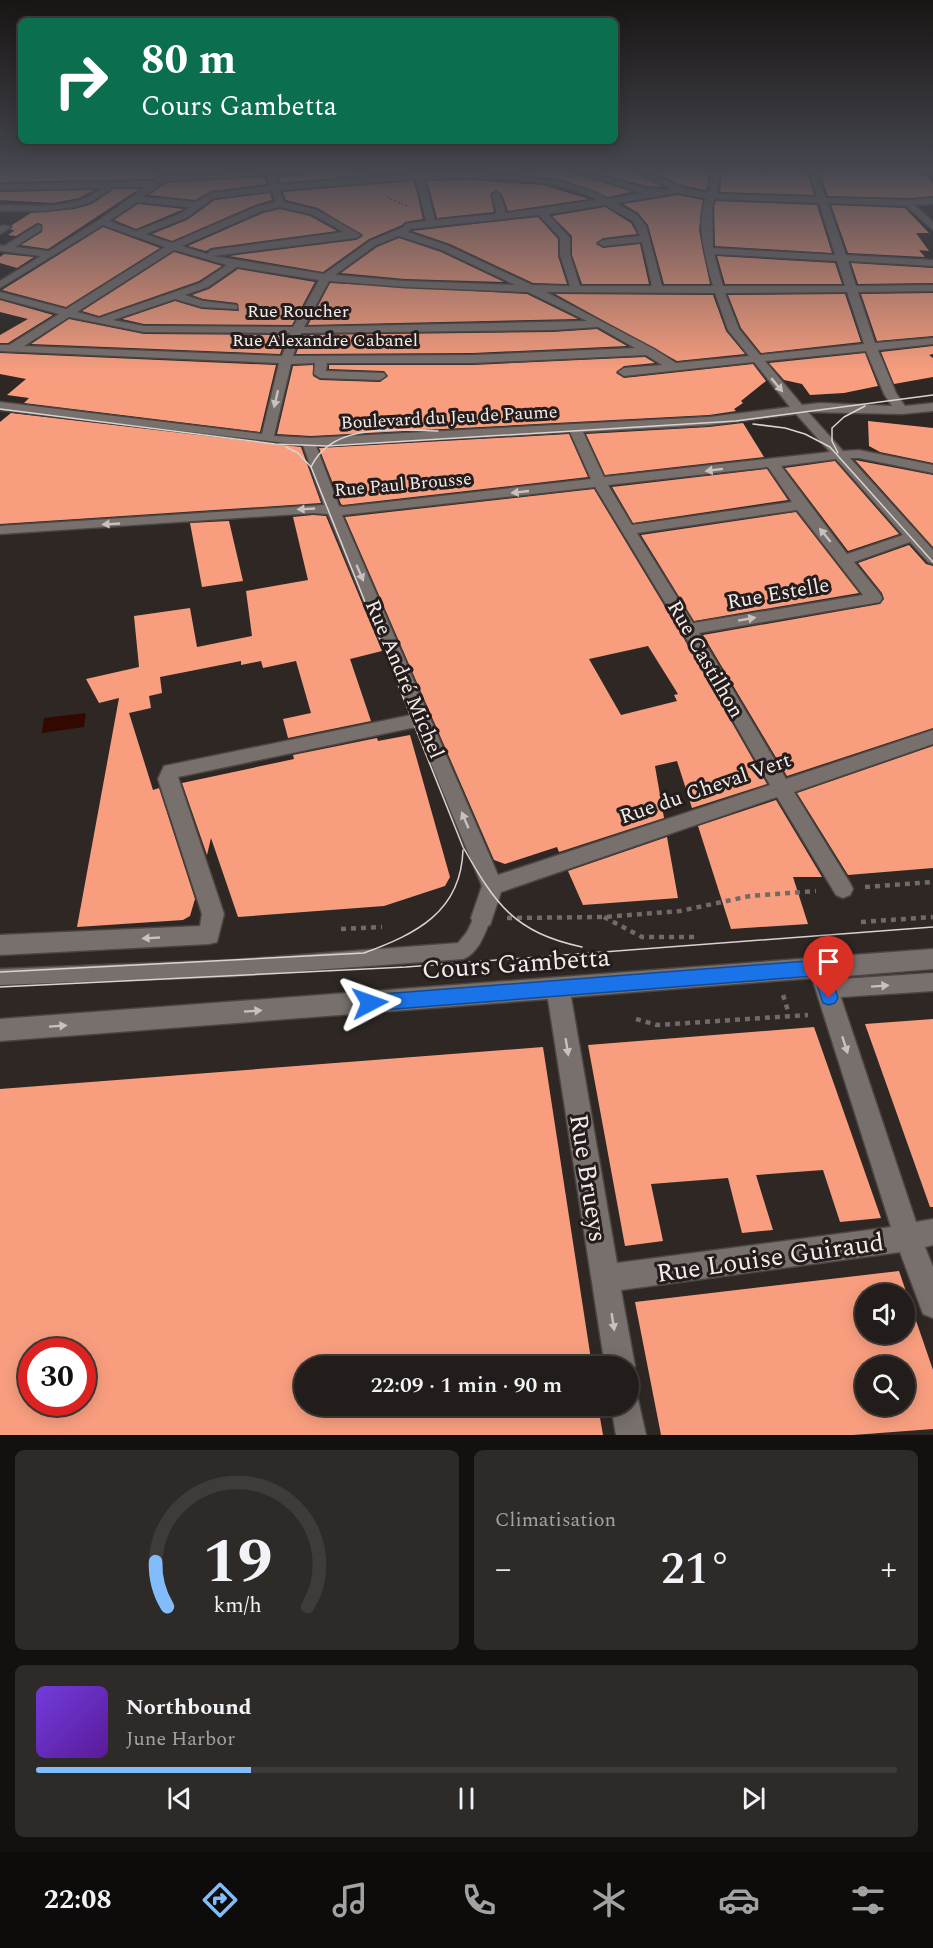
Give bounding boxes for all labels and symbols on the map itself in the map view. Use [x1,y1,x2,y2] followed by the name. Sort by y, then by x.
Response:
[247,298,349,325] street label: Rue Roucher
[232,327,418,354] street label: Rue Alexandre Cabanel
[770,377,783,392] one-way arrow
[271,390,281,409] one-way arrow
[340,398,558,437] street label: Boulevard du Jeu de Paume
[333,465,473,504] street label: Rue Paul Brousse
[705,465,724,475] one-way arrow
[511,488,530,497] one-way arrow
[296,505,315,514] one-way arrow
[102,519,121,529] one-way arrow
[819,527,832,543] one-way arrow
[355,565,365,583] one-way arrow
[724,569,832,619] street label: Rue Estelle
[356,595,452,764] street label: Rue André Michel
[658,595,752,724] street label: Rue Castilhon
[738,615,757,624] one-way arrow
[615,745,795,833] street label: Rue du Cheval Vert
[460,810,470,828] one-way arrow
[141,933,160,942] one-way arrow
[803,936,854,998] pin
[421,937,612,991] street label: Cours Gambetta
[338,971,402,1035] position arrow
[870,981,889,990] one-way arrow
[243,1007,262,1016] one-way arrow
[49,1021,68,1030] one-way arrow
[840,1036,850,1054] one-way arrow
[563,1038,572,1057] one-way arrow
[558,1111,618,1245] street label: Rue Brueys
[654,1222,887,1294] street label: Rue Louise Guiraud
[609,1313,618,1332] one-way arrow
[18,1338,96,1416] speed limit sign: 30

